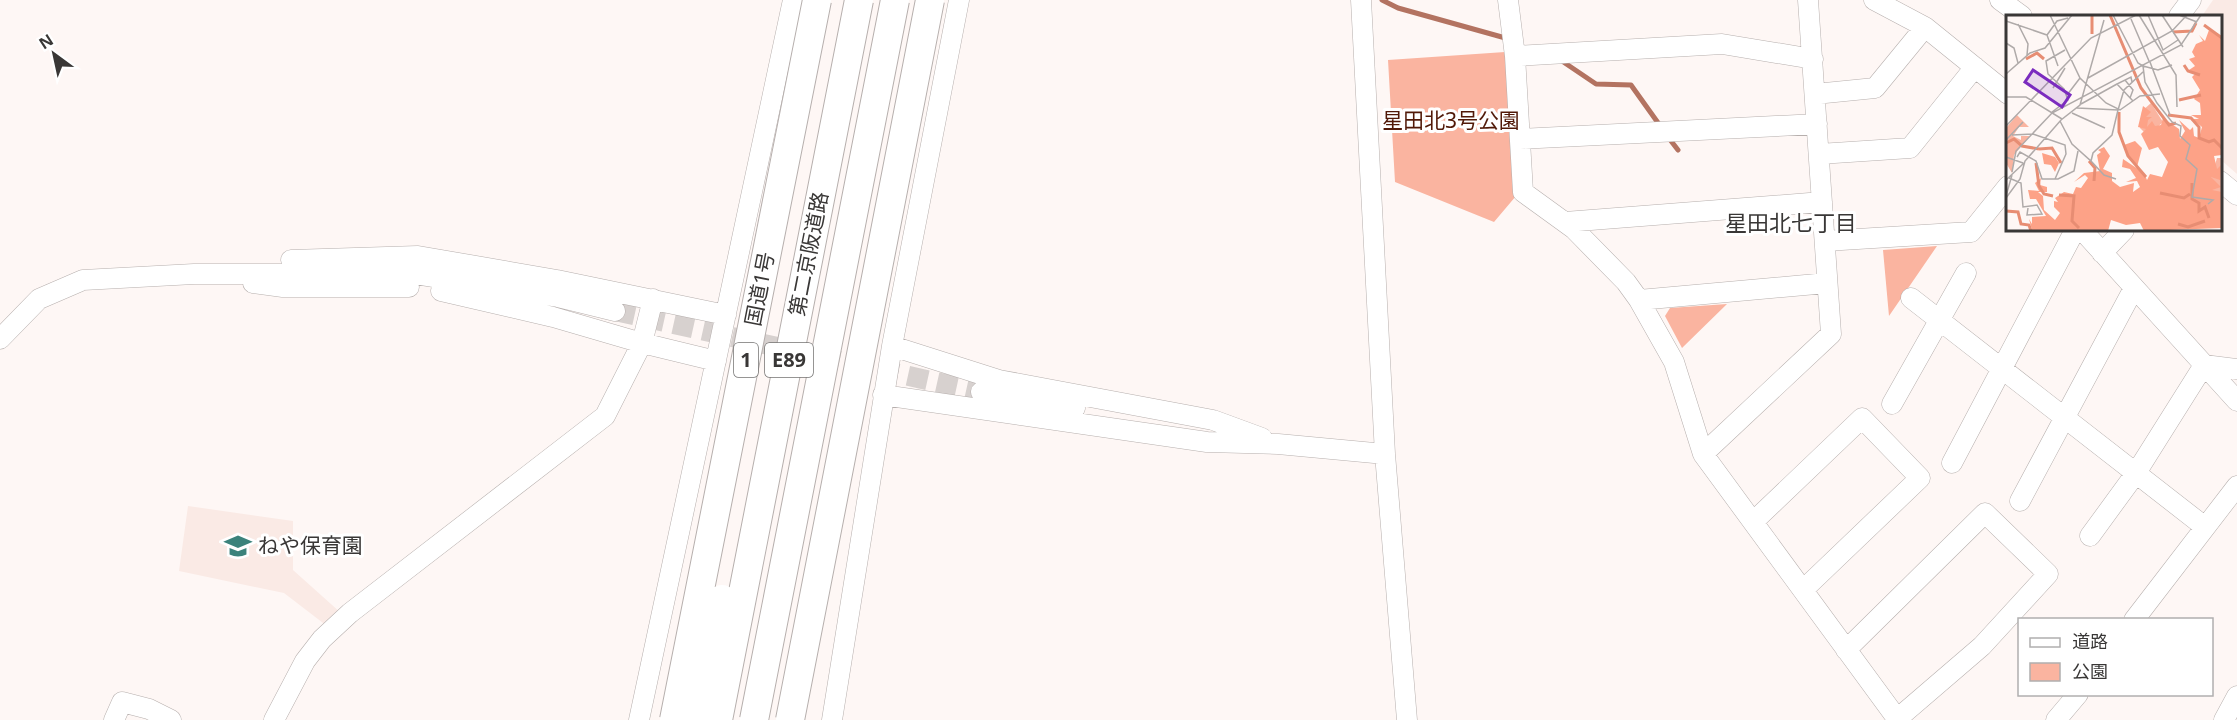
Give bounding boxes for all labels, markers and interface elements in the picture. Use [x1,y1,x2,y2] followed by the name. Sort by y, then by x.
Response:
[2006,15,2222,231] inset map
[24,24,84,84] north arrow
[34,29,57,54] text: N
[1382,106,1520,134] park label: 星田北3号公園
[782,189,834,318] street label: 第二京阪道路
[1725,207,1857,237] district label: 星田北七丁目
[738,249,780,328] street label: 国道1号
[734,343,758,377] road number: 1
[765,343,813,377] road number: E89
[223,531,253,561] school or university icon: ねや保育園
[258,531,363,559] place label: ねや保育園
[2018,618,2213,696] legend
[2072,629,2108,653] text: 道路
[2072,659,2108,683] text: 公園

